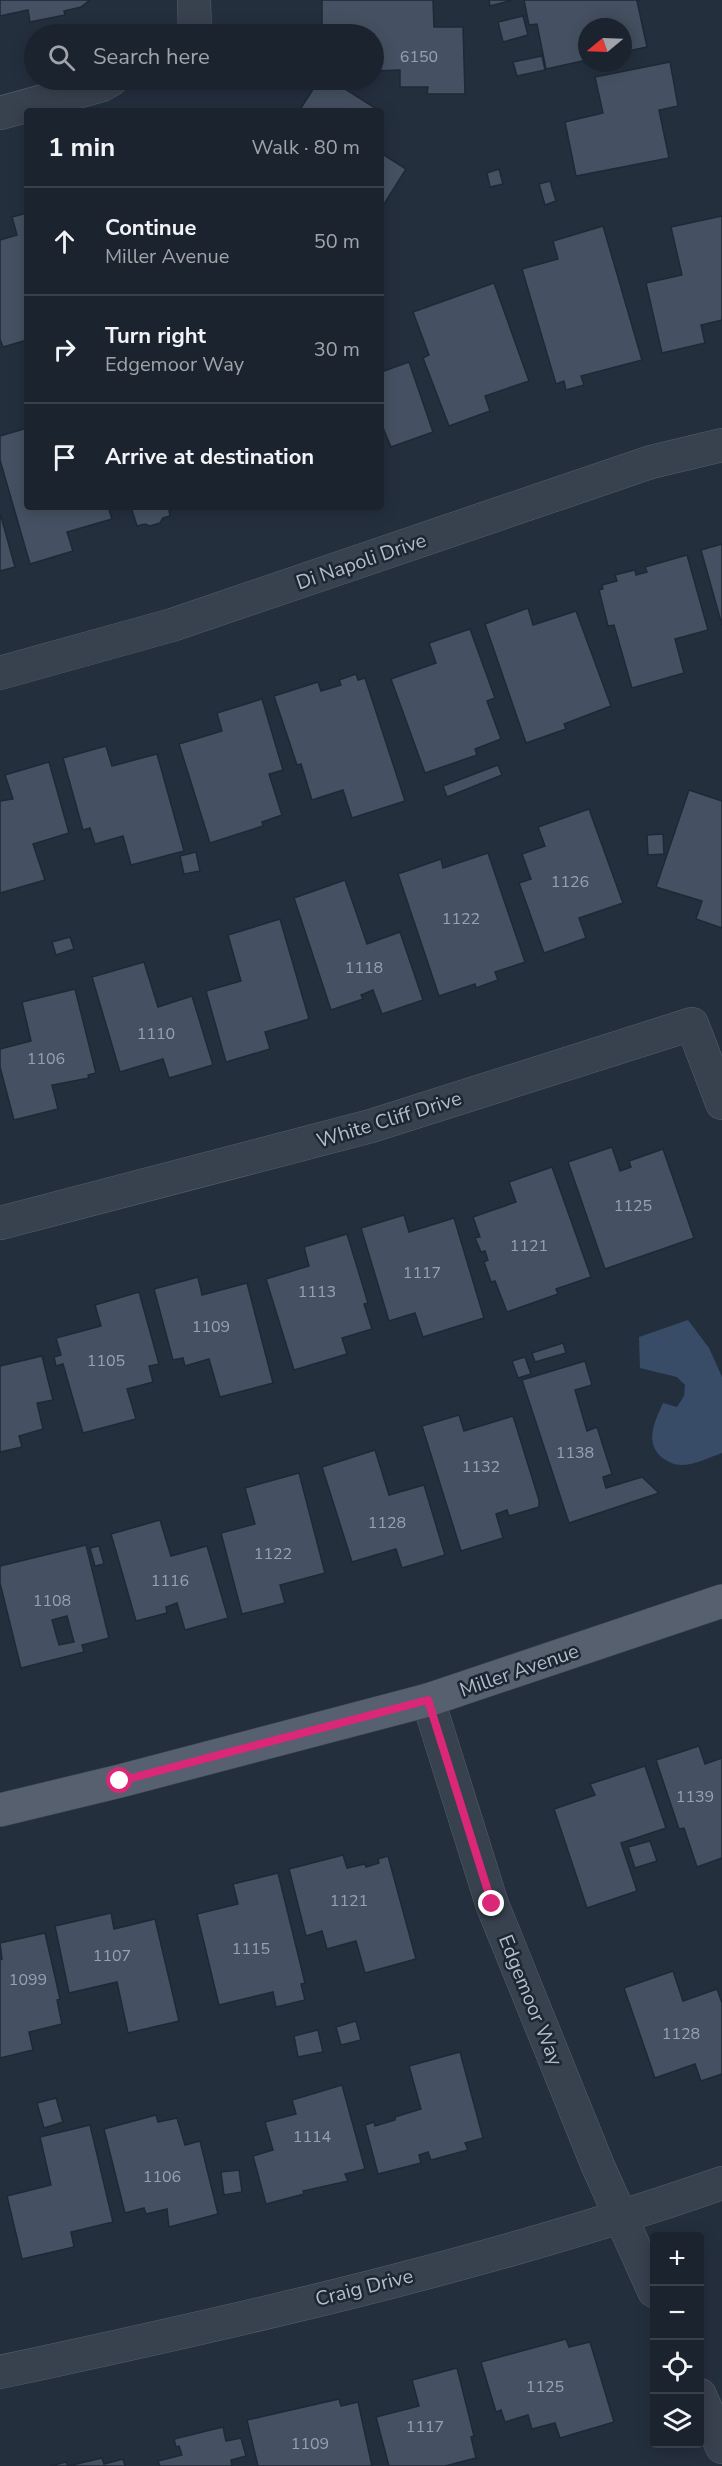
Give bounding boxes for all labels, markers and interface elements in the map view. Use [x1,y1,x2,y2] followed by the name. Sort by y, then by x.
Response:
[578,18,632,72] north arrow
[24,24,384,90] search box
[45,41,78,74] icon: search
[93,42,210,72] text: Search here
[400,46,438,68] house number: 6150
[48,130,115,165] text: 1 min
[252,134,360,161] text: Walk · 80 m
[105,213,196,243] text: Continue
[48,225,81,258] icon: ahead
[314,228,360,255] text: 50 m
[105,243,230,270] text: Miller Avenue
[105,321,206,351] text: Turn right
[48,333,81,366] icon: right
[314,336,360,363] text: 30 m
[105,351,244,378] text: Edgemoor Way
[48,441,81,474] icon: arrive
[105,442,314,472] text: Arrive at destination
[293,527,430,596] street label: Di Napoli Drive
[551,871,589,893] house number: 1126
[442,908,480,930] house number: 1122
[345,957,383,979] house number: 1118
[137,1023,175,1045] house number: 1110
[27,1048,65,1070] house number: 1106
[313,1085,465,1154] street label: White Cliff Drive
[614,1195,652,1217] house number: 1125
[510,1235,548,1257] house number: 1121
[403,1262,441,1284] house number: 1117
[298,1281,336,1303] house number: 1113
[192,1316,230,1338] house number: 1109
[87,1350,125,1372] house number: 1105
[556,1442,594,1464] house number: 1138
[462,1456,500,1478] house number: 1132
[368,1512,406,1534] house number: 1128
[254,1543,292,1565] house number: 1122
[151,1570,189,1592] house number: 1116
[33,1590,71,1612] house number: 1108
[456,1637,582,1704] street label: Miller Avenue
[106,1767,132,1793] route start
[676,1786,714,1808] house number: 1139
[330,1890,368,1912] house number: 1121
[478,1890,504,1916] route end
[492,1931,569,2070] street label: Edgemoor Way
[232,1938,270,1960] house number: 1115
[93,1945,131,1967] house number: 1107
[9,1969,47,1991] house number: 1099
[662,2023,700,2045] house number: 1128
[293,2126,332,2148] house number: 1114
[143,2166,181,2188] house number: 1106
[650,2232,704,2448] map controls
[650,2232,704,2286] button: +
[312,2262,416,2313] street label: Craig Drive
[650,2286,704,2340] button: −
[650,2340,704,2394] button: locate
[526,2376,564,2398] house number: 1125
[650,2394,704,2448] button: layers
[406,2416,444,2438] house number: 1117
[291,2433,329,2455] house number: 1109

